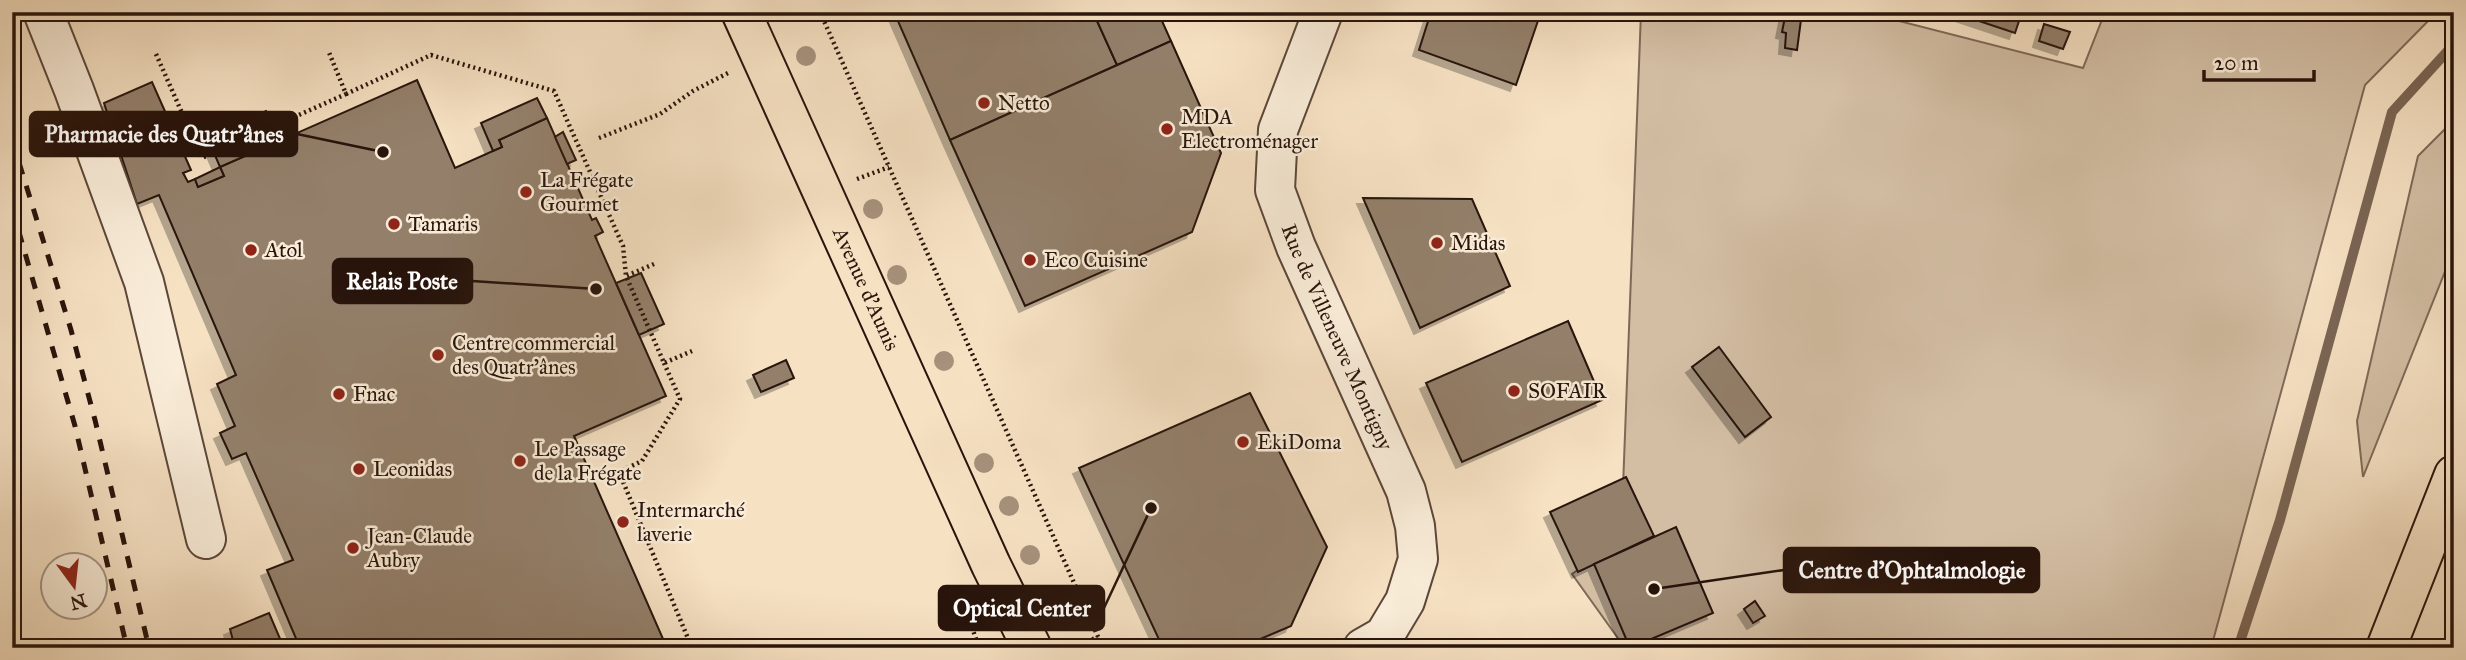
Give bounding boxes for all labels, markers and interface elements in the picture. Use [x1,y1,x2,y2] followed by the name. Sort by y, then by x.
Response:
[2204,38,2314,82] scale bar
[2214,50,2259,76] text: 20 m
[998,90,1050,116] place label: Netto
[976,95,992,111] marker: Netto
[1181,104,1318,154] place label: MDA Electroménager
[30,112,297,156] callout: Pharmacie des Quatr'ânes
[44,120,284,148] text: Pharmacie des Quatr'ânes
[1159,121,1175,137] marker: MDA Electroménager
[540,167,634,217] place label: La Frégate Gourmet
[518,184,534,200] marker: La Frégate Gourmet
[408,211,478,237] place label: Tamaris
[386,216,402,232] marker: Tamaris
[1276,220,1399,455] street label: Rue de Villeneuve Montigny
[827,222,905,355] street label: Avenue d'Aunis
[1451,230,1505,256] place label: Midas
[1429,235,1445,251] marker: Midas
[264,237,303,263] place label: Atol
[243,242,259,258] marker: Atol
[1044,247,1148,273] place label: Eco Cuisine
[1022,252,1038,268] marker: Eco Cuisine
[333,259,472,303] callout: Relais Poste
[346,267,458,295] text: Relais Poste
[452,330,616,380] place label: Centre commercial des Quatr'ânes
[430,347,446,363] marker: Centre commercial des Quatr'ânes
[1528,378,1608,404] place label: SOFAIR
[353,381,395,407] place label: Fnac
[1506,383,1522,399] marker: SOFAIR
[331,386,347,402] marker: Fnac
[1257,429,1341,455] place label: EkiDoma
[1235,434,1251,450] marker: EkiDoma
[534,436,642,486] place label: Le Passage de la Frégate
[512,453,528,469] marker: Le Passage de la Frégate
[373,456,452,482] place label: Leonidas
[351,461,367,477] marker: Leonidas
[637,497,745,547] place label: Intermarché laverie
[615,514,631,530] marker: Intermarché laverie
[365,523,472,573] place label: Jean-Claude Aubry
[345,540,361,556] marker: Jean-Claude Aubry
[1784,548,2039,592] callout: Centre d'Ophtalmologie
[38,552,108,622] north arrow
[1799,556,2026,585] text: Centre d'Ophtalmologie
[939,586,1104,630] callout: Optical Center
[68,589,89,615] text: N
[953,594,1091,623] text: Optical Center

